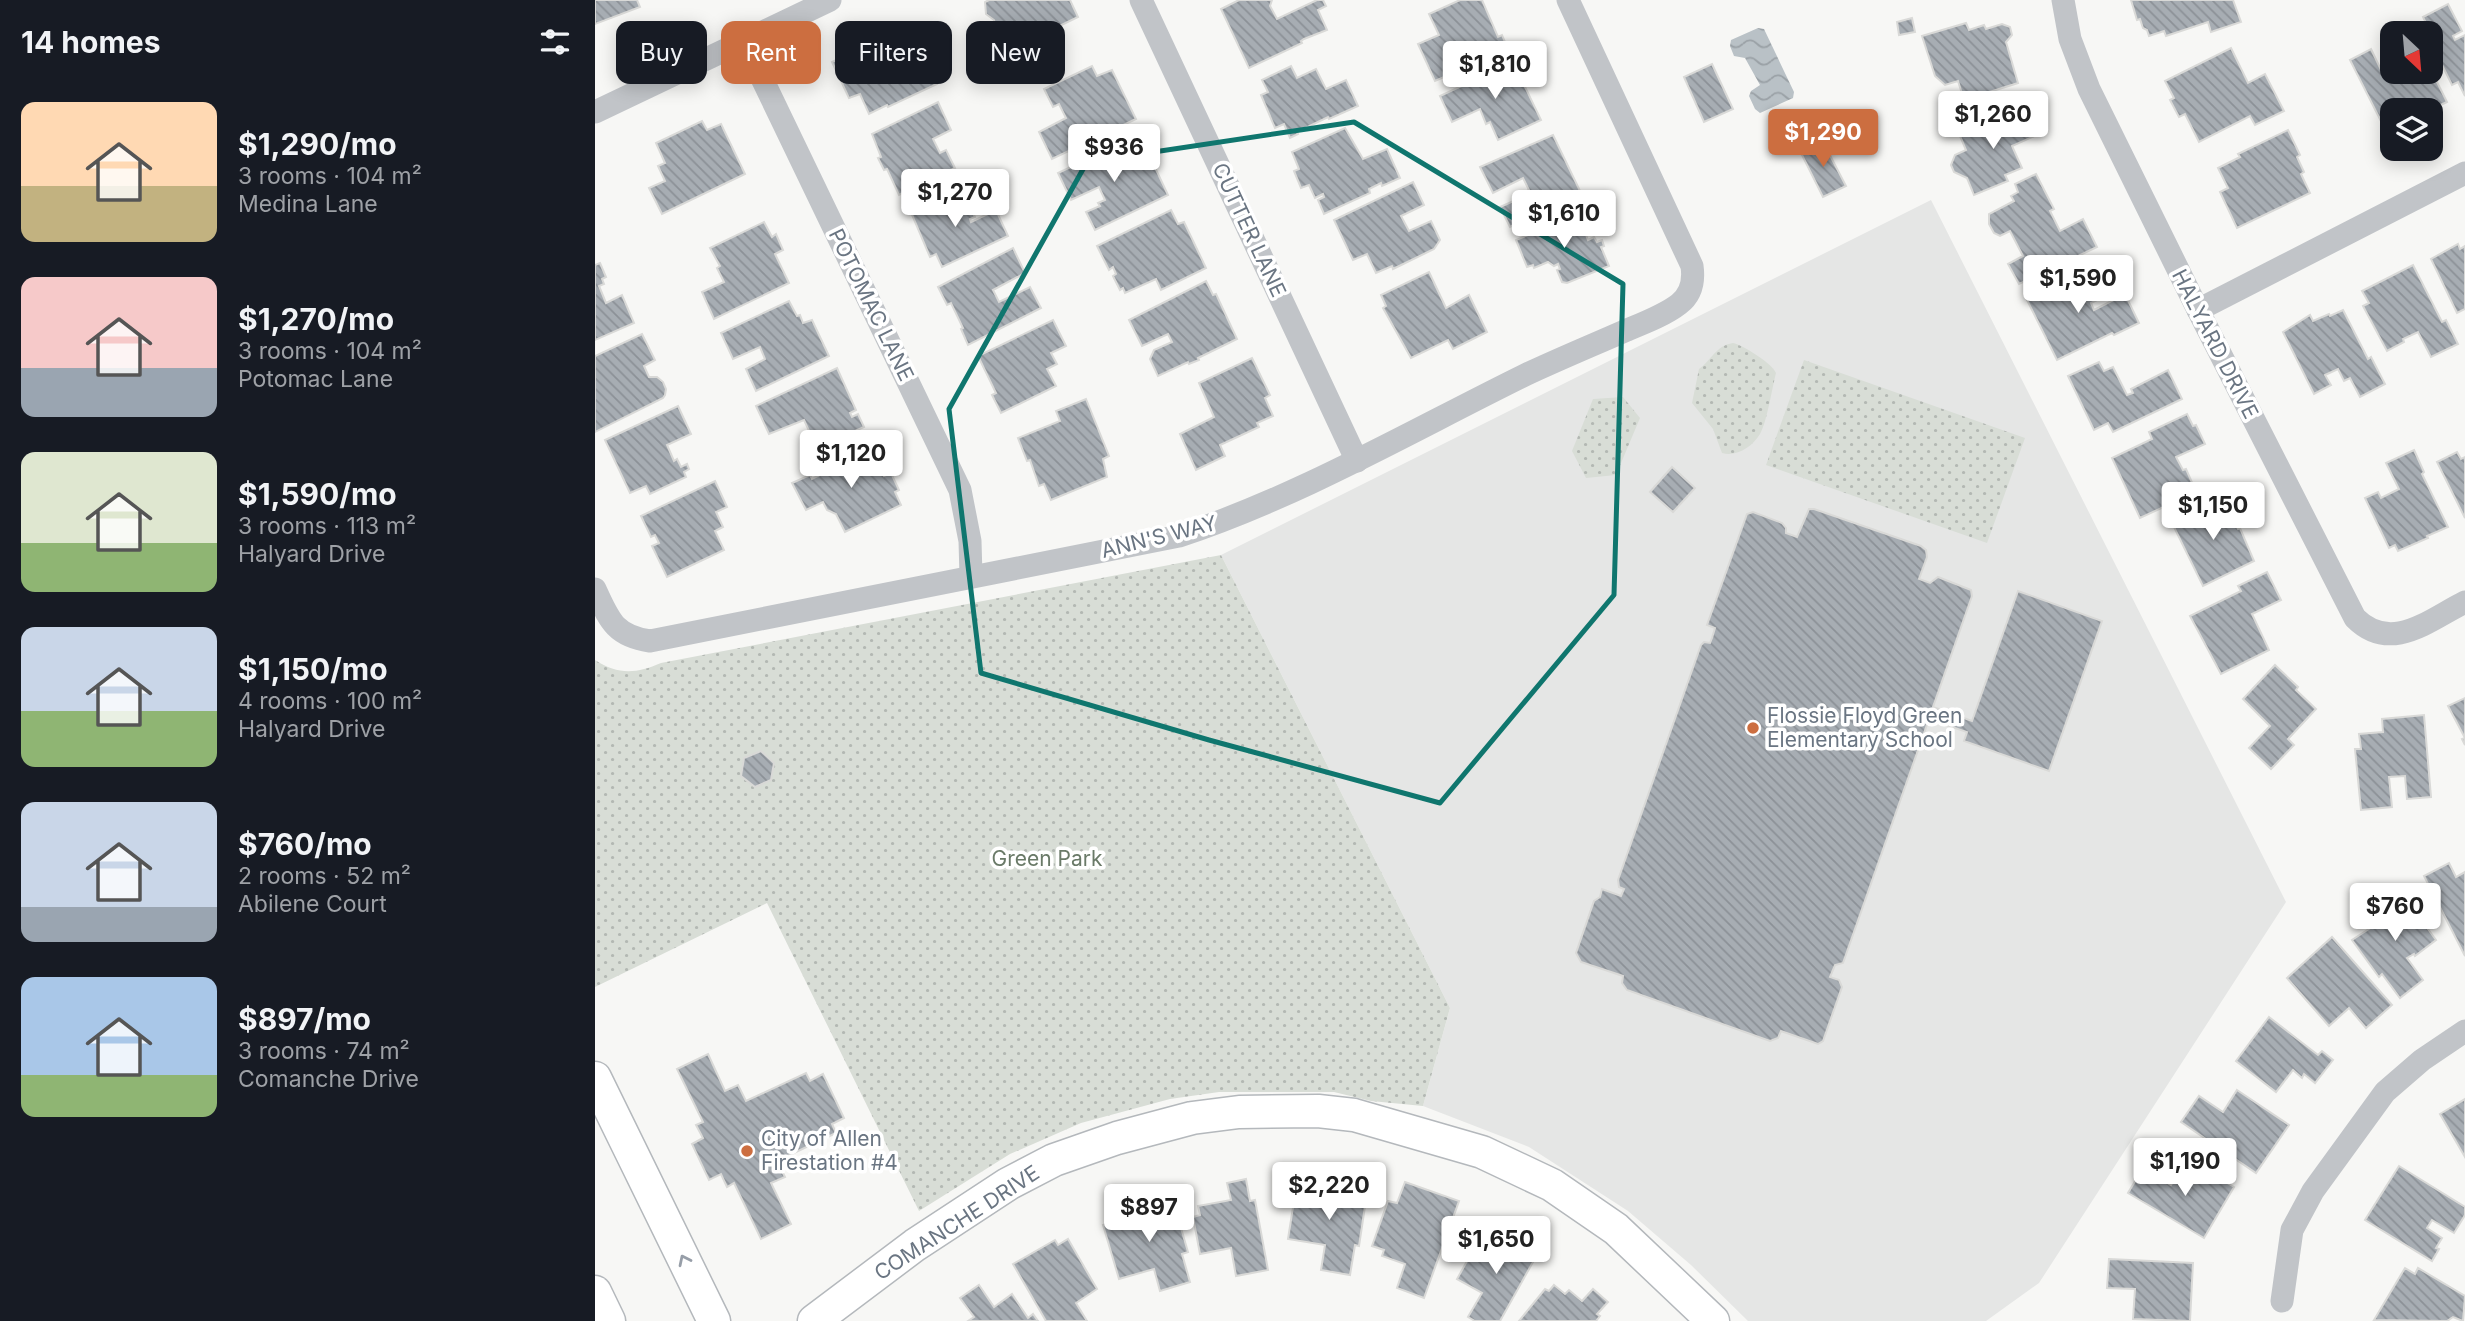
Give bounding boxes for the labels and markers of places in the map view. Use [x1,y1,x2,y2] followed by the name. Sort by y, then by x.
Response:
[1438,42,1552,101] pin: $1,810
[1936,92,2050,151] pin: $1,260
[1766,110,1880,169] pin: $1,290
[1073,124,1155,184] pin: $936
[898,170,1012,229] pin: $1,270
[1507,190,1621,250] pin: $1,610
[2021,256,2135,315] pin: $1,590
[794,430,908,490] pin: $1,120
[2156,482,2270,542] pin: $1,150
[1767,703,1962,752] place label: Flossie Floyd Green Elementary School
[1745,720,1761,736] marker: Flossie Floyd Green Elementary School
[2354,884,2436,943] pin: $760
[761,1126,898,1175] place label: City of Allen Firestation #4
[2128,1138,2242,1198] pin: $1,190
[739,1143,755,1159] marker: City of Allen Firestation #4
[1272,1162,1386,1222] pin: $2,220
[1108,1184,1190,1244] pin: $897
[1439,1216,1553,1276] pin: $1,650

